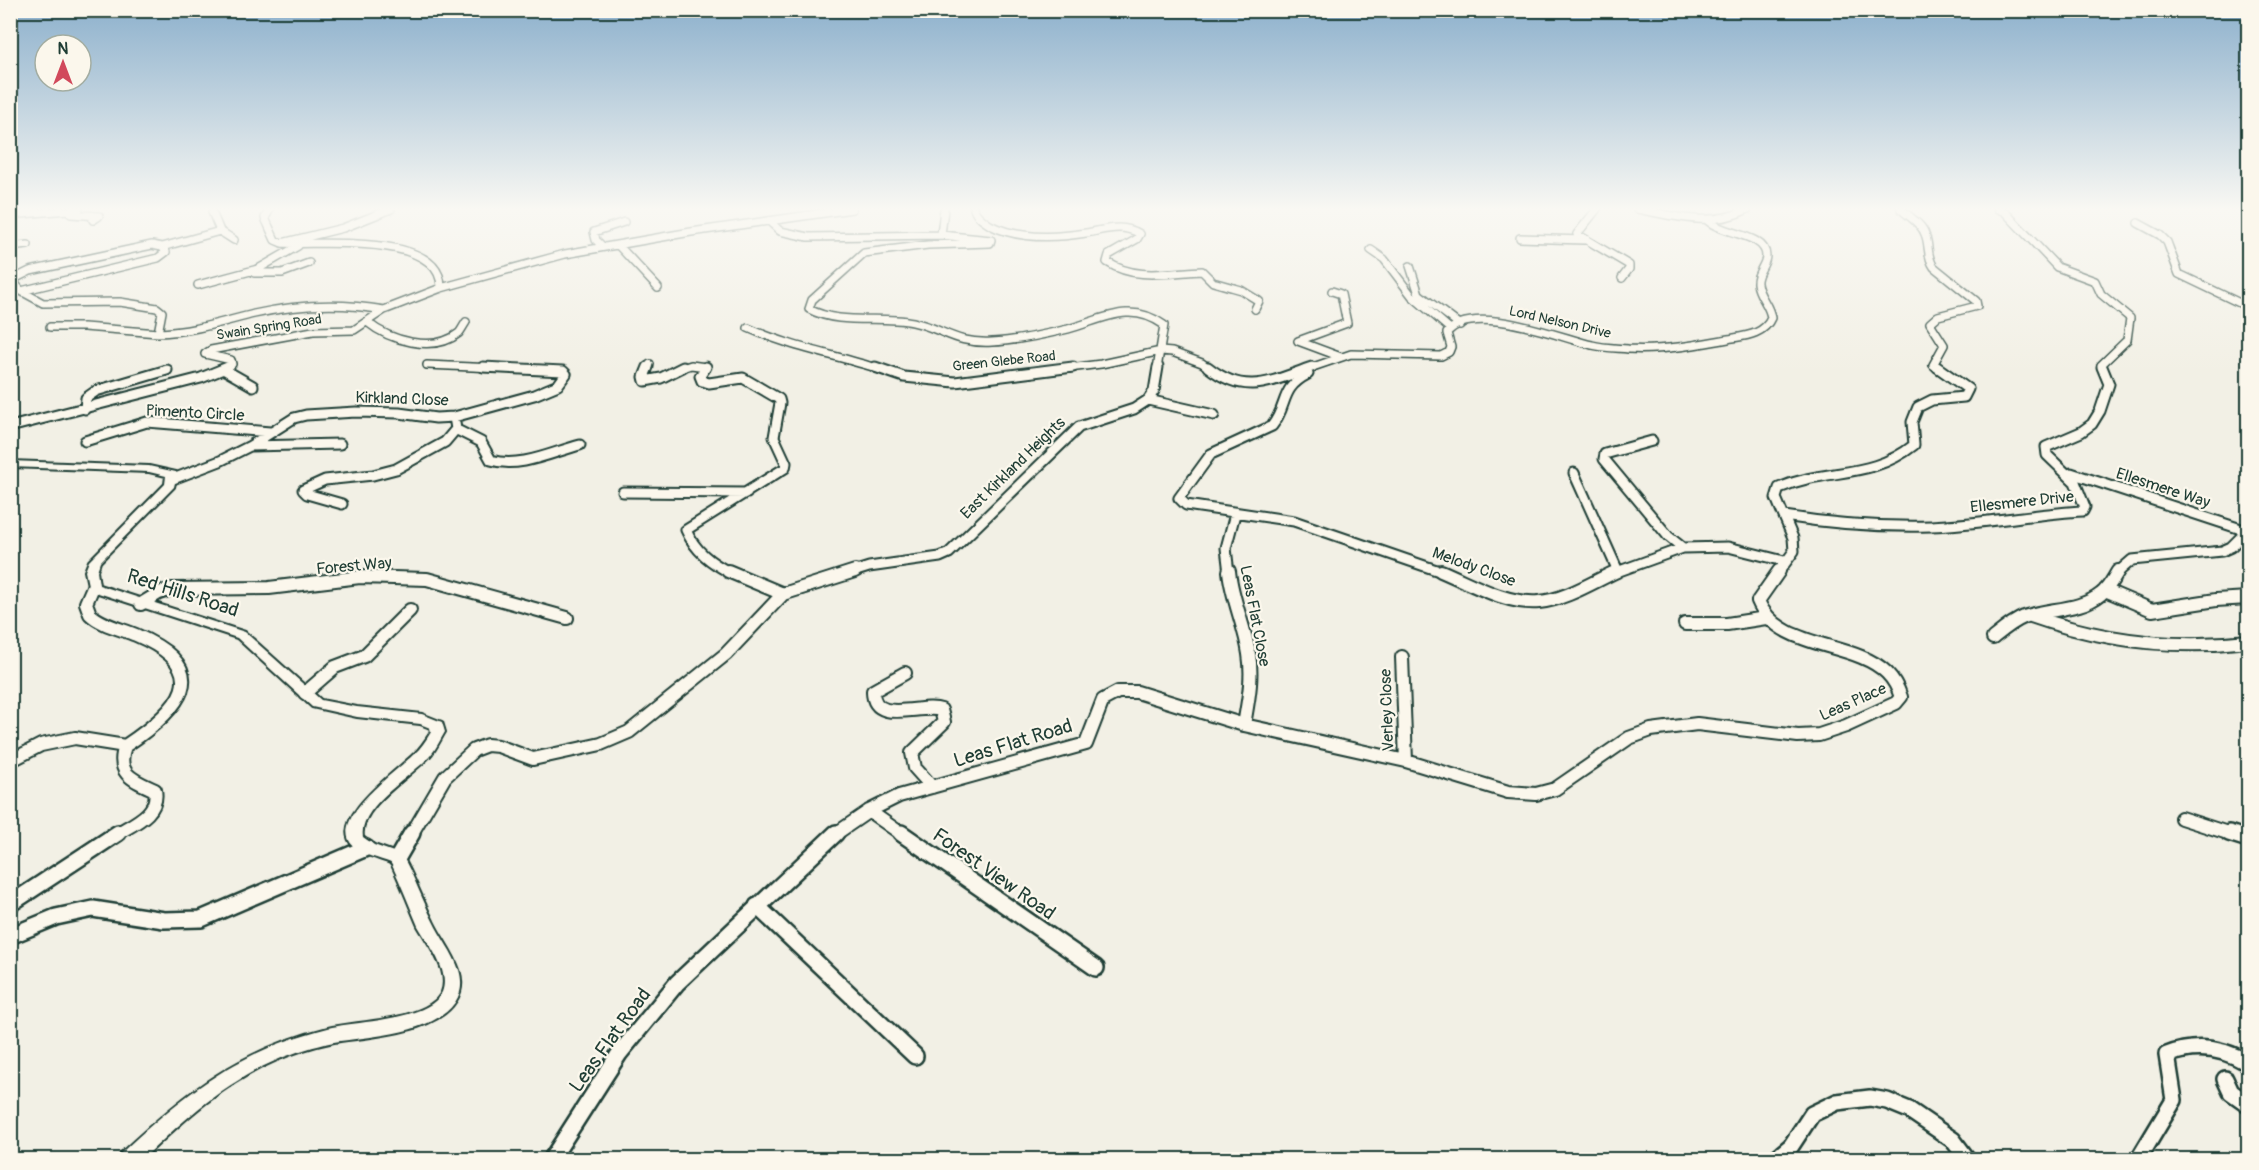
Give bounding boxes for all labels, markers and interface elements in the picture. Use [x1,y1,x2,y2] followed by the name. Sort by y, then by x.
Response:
[33,33,93,93] north arrow
[58,39,69,59] text: N
[1507,302,1613,342] street label: Lord Nelson Drive
[215,310,323,344] street label: Swain Spring Road
[952,347,1057,375] street label: Green Glebe Road
[355,387,449,411] street label: Kirkland Close
[145,400,245,426] street label: Pimento Circle
[956,413,1070,523] street label: East Kirkland Heights
[2113,463,2213,513] street label: Ellesmere Way
[1969,487,2075,517] street label: Ellesmere Drive
[1430,543,1519,591] street label: Melody Close
[315,553,393,579] street label: Forest Way
[124,563,242,623] street label: Red Hills Road
[1235,564,1275,668] street label: Leas Flat Close
[1376,668,1398,752] street label: Verley Close
[1816,678,1890,726] street label: Leas Place
[951,713,1075,773] street label: Leas Flat Road
[928,822,1060,926] street label: Forest View Road
[564,983,656,1097] street label: Leas Flat Road

